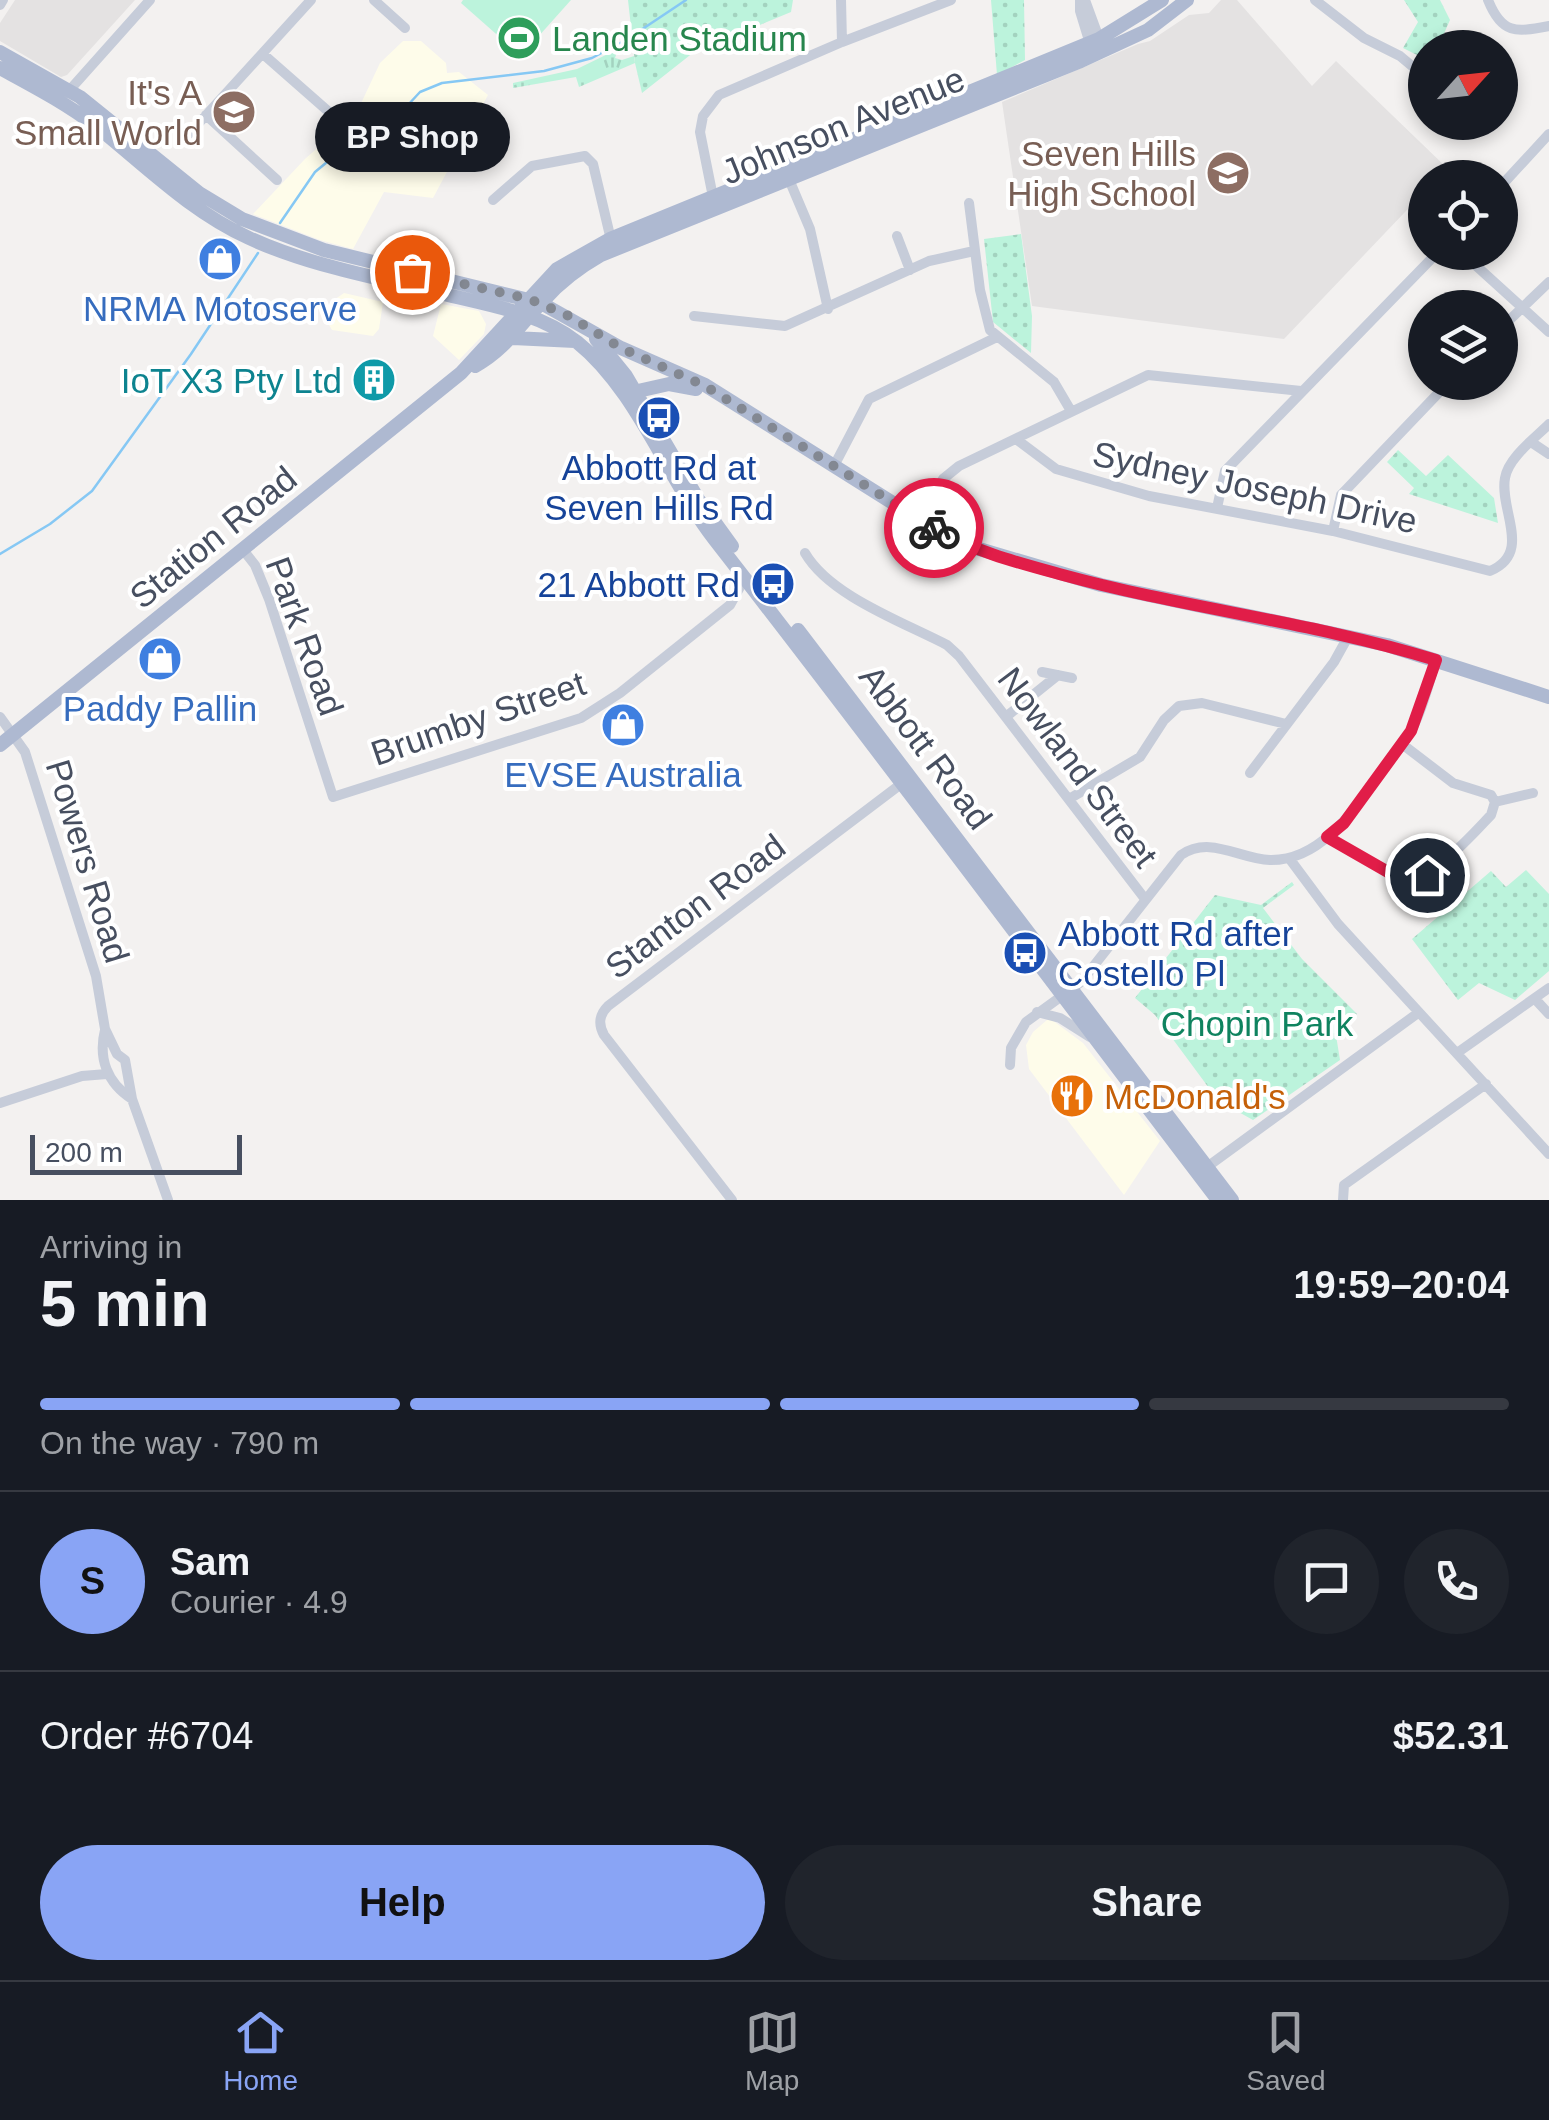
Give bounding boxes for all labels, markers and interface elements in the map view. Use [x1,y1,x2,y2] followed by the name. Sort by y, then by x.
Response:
[496,15,542,61] sports icon: Landen Stadium
[552,19,807,58] place label: Landen Stadium
[1408,30,1518,140] north arrow
[1408,30,1518,400] map controls
[716,59,970,191] street label: Johnson Avenue
[14,73,203,152] place label: It's A Small World
[211,89,257,135] school or university icon: It's A Small World
[314,102,510,172] callout: BP Shop
[346,119,479,155] text: BP Shop
[1007,134,1196,213] place label: Seven Hills High School
[1205,150,1251,196] school or university icon: Seven Hills High School
[1408,160,1518,270] button: locate
[370,230,455,315] pin
[197,236,243,282] shop icon: NRMA Motoserve
[385,245,440,300] icon: bag
[83,289,357,328] place label: NRMA Motoserve
[1408,290,1518,400] button: layers
[351,357,397,403] building icon: IoT X3 Pty Ltd
[121,361,342,400] place label: IoT X3 Pty Ltd
[636,395,682,441] bus stop icon: Abbott Rd at Seven Hills Rd
[1089,434,1421,540] street label: Sydney Joseph Drive
[544,448,774,527] place label: Abbott Rd at Seven Hills Rd
[122,458,304,616] street label: Station Road
[884,478,984,578] courier
[907,501,962,556] icon: bike
[258,552,352,720] street label: Park Road
[750,561,796,607] bus stop icon: 21 Abbott Rd
[538,565,740,604] place label: 21 Abbott Rd
[137,636,183,682] shop icon: Paddy Pallin
[852,658,1000,836] street label: Abbott Road
[990,660,1166,875] street label: Nowland Street
[366,663,590,773] street label: Brumby Street
[63,689,257,728] place label: Paddy Pallin
[600,702,646,748] shop icon: EVSE Australia
[39,755,137,967] street label: Powers Road
[504,755,742,794] place label: EVSE Australia
[598,826,792,986] street label: Stanton Road
[1385,833,1470,918] pin
[1400,848,1455,903] icon: home
[1058,914,1294,993] place label: Abbott Rd after Costello Pl
[1002,930,1048,976] bus stop icon: Abbott Rd after Costello Pl
[1161,1004,1354,1043] park label: Chopin Park
[1049,1073,1095,1119] restaurant icon: McDonald's
[1104,1077,1286,1116] place label: McDonald's
[30,1130,242,1174] scale bar
[45,1137,123,1168] text: 200 m
[40,1229,182,1265] text: Arriving in
[1293,1264,1509,1306] text: 19:59–20:04
[40,1267,210,1340] text: 5 min
[40,1425,319,1461] text: On the way · 790 m
[1274,1529,1379,1634] button: chat
[1404,1529,1509,1634] button: phone
[170,1541,250,1583] text: Sam
[80,1560,105,1602] text: S
[170,1584,348,1620] text: Courier · 4.9
[40,1715,253,1757] text: Order #6704
[1393,1715,1509,1757] text: $52.31
[40,1845,765,1960] button: Help
[785,1845,1509,1960] button: Share
[223,2005,298,2097] tab: Home
[745,2005,800,2097] tab: Map
[1246,2005,1326,2097] tab: Saved

